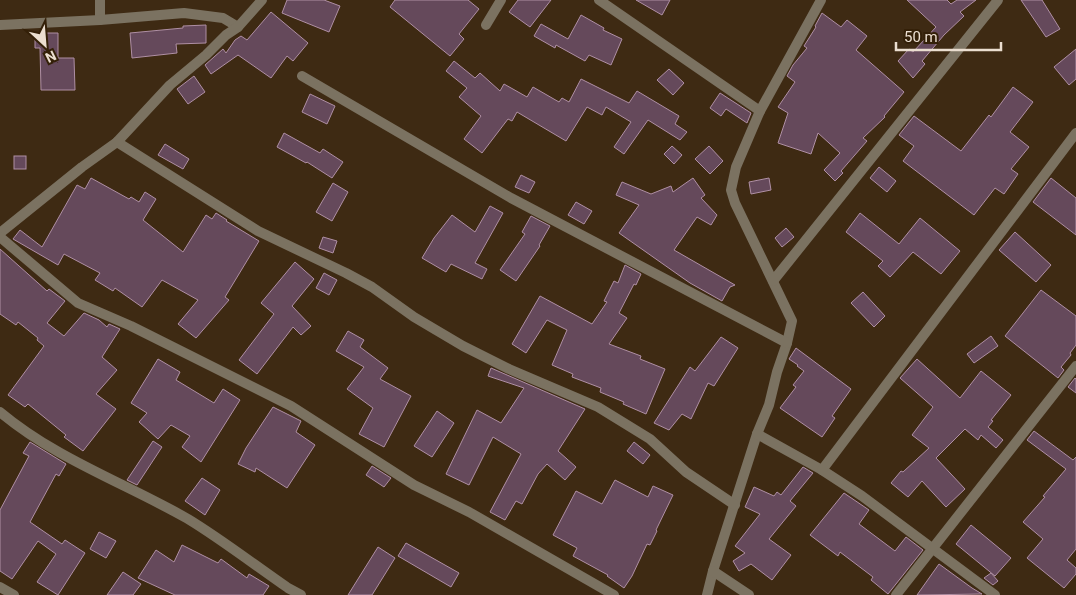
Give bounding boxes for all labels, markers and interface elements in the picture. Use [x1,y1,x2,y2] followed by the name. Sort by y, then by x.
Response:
[20,20,70,70] north arrow
[896,20,1001,52] scale bar
[904,28,938,46] text: 50 m
[43,47,59,66] text: N

